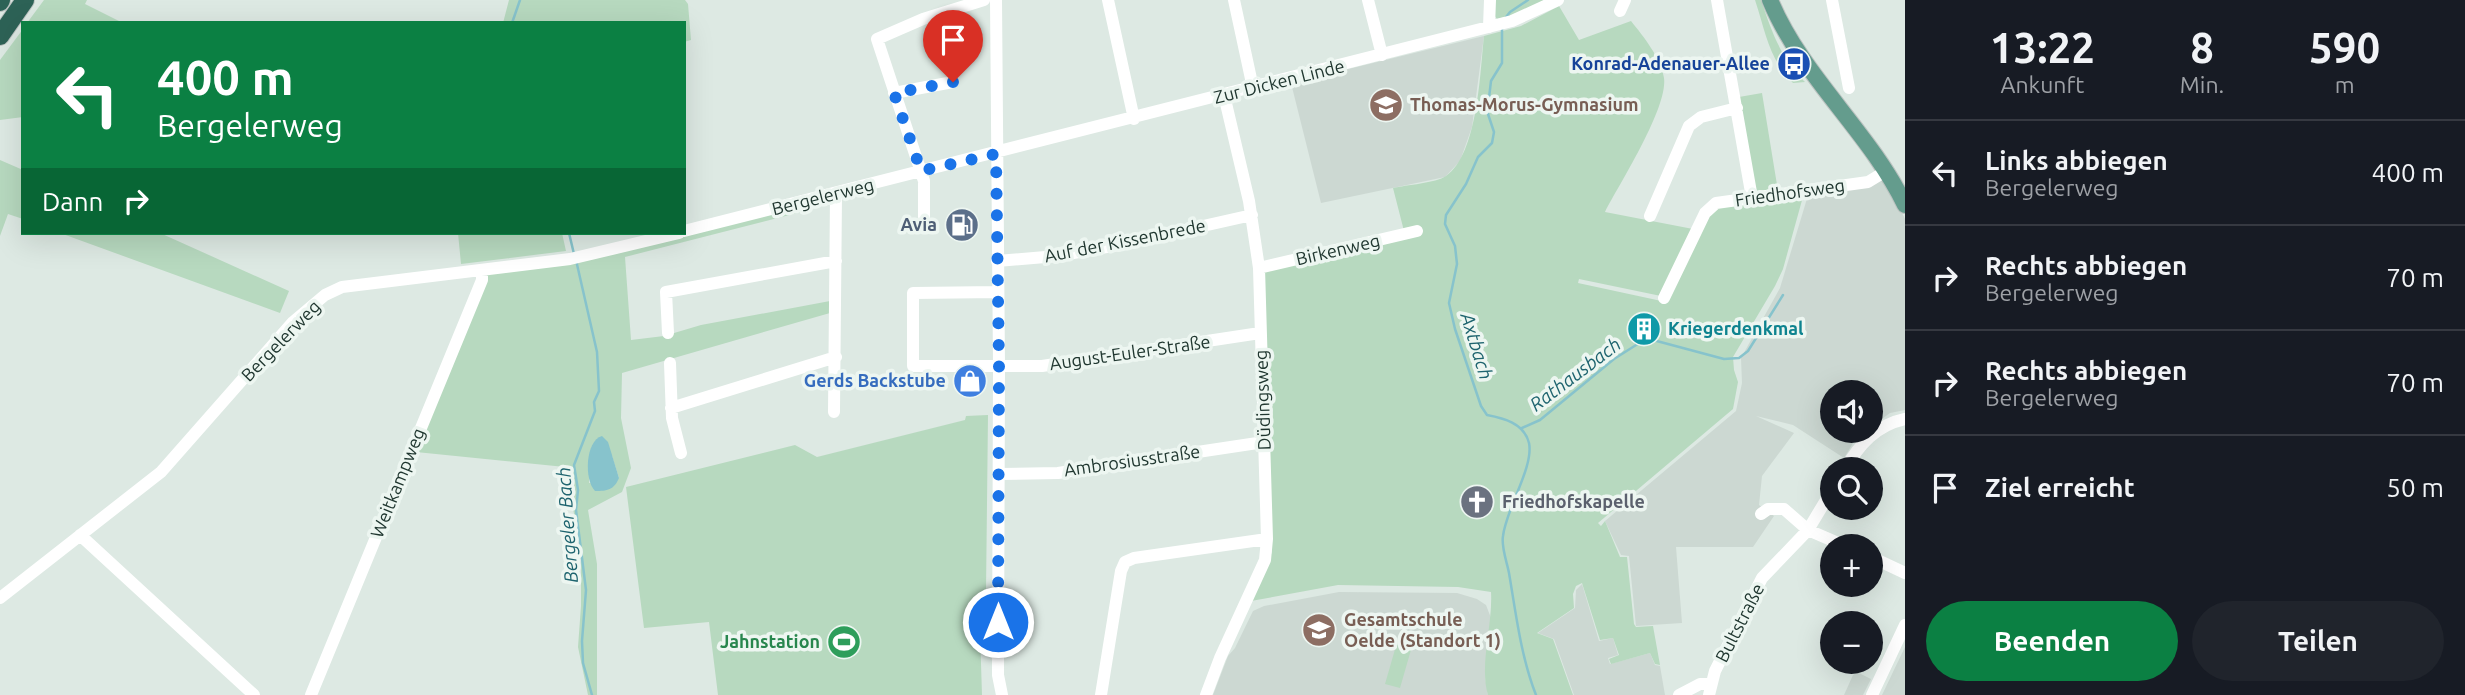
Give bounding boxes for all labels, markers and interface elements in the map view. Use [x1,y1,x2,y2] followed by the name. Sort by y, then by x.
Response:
[923,10,983,82] pin
[934,21,972,59] icon: arrive
[1990,24,2095,71] text: 13:22
[2190,24,2214,71] text: 8
[2309,24,2380,71] text: 590
[1775,45,1813,83] bus stop icon: Konrad-Adenauer-Allee
[42,49,133,140] icon: left
[157,49,294,104] text: 400 m
[1571,53,1770,73] place label: Konrad-Adenauer-Allee
[1211,55,1346,107] street label: Zur Dicken Linde
[2001,72,2084,97] text: Ankunft
[2180,72,2224,97] text: Min.
[2335,72,2355,97] text: m
[1367,86,1405,124] school or university icon: Thomas-Morus-Gymnasium
[1410,94,1638,114] place label: Thomas-Morus-Gymnasium
[157,107,343,143] text: Bergelerweg
[1985,146,2168,175] text: Links abbiegen
[1926,154,1964,192] icon: left
[2372,158,2444,187] text: 400 m
[770,174,876,218] street label: Bergelerweg
[1734,174,1846,210] street label: Friedhofsweg
[1985,175,2119,200] text: Bergelerweg
[117,182,155,220] icon: right
[42,187,103,216] text: Dann
[943,206,981,244] fuel station icon: Avia
[900,214,937,234] place label: Avia
[1043,215,1207,265] street label: Auf der Kissenbrede
[1294,230,1382,268] street label: Birkenweg
[1985,251,2187,280] text: Rechts abbiegen
[1926,259,1964,297] icon: right
[2386,263,2444,292] text: 70 m
[1985,280,2119,305] text: Bergelerweg
[237,296,324,385] street label: Bergelerweg
[1456,309,1498,382] water label: Axtbach
[1625,310,1663,348] building icon: Kriegerdenkmal
[1668,318,1804,338] place label: Kriegerdenkmal
[1048,331,1212,373] street label: August-Euler-Straße
[1525,333,1625,415] water label: Rathausbach
[1250,349,1274,451] street label: Düdingsweg
[1985,356,2187,385] text: Rechts abbiegen
[951,362,989,400] shop icon: Gerds Backstube
[1926,364,1964,402] icon: right
[2386,368,2444,397] text: 70 m
[804,370,946,390] place label: Gerds Backstube
[1820,380,1883,674] map controls
[1820,380,1883,443] button: sound
[1985,385,2119,410] text: Bergelerweg
[366,425,428,540] street label: Weitkampweg
[1063,441,1201,479] street label: Ambrosiusstraße
[1820,457,1883,520] button: search
[552,466,582,584] water label: Bergeler Bach
[1926,469,1964,507] icon: arrive
[1985,473,2135,502] text: Ziel erreicht
[2386,473,2444,502] text: 50 m
[1458,483,1496,521] church icon: Friedhofskapelle
[1502,491,1645,511] place label: Friedhofskapelle
[1820,534,1883,597] button: +
[1711,580,1767,665] street label: Bultstraße
[961,585,1035,659] position arrow
[1926,601,2178,681] button: Beenden
[2192,601,2444,681] button: Teilen
[1344,609,1501,651] place label: Gesamtschule Oelde (Standort 1)
[1300,611,1338,649] school or university icon: Gesamtschule Oelde (Standort 1)
[1820,611,1883,674] button: −
[825,623,863,661] sports icon: Jahnstation
[720,631,820,651] place label: Jahnstation

